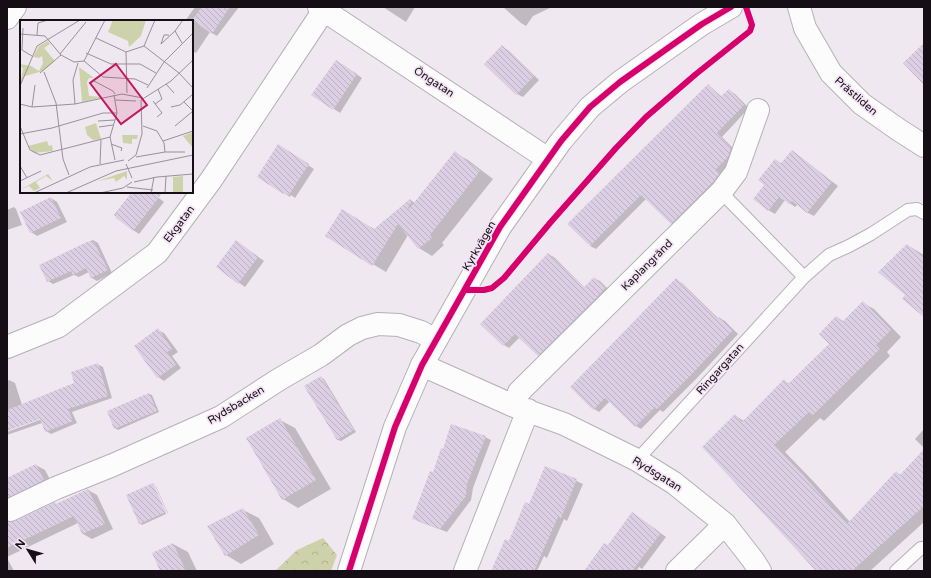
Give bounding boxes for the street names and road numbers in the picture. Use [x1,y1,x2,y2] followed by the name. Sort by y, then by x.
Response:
[411,64,457,100] street label: Öngatan
[832,74,880,118] street label: Prästliden
[161,203,197,245] street label: Ekgatan
[460,219,498,273] street label: Kyrkvägen
[619,237,675,293] street label: Kaplangränd
[694,341,746,397] street label: Ringargatan
[205,383,267,427] street label: Rydsbacken
[630,454,684,494] street label: Rydsgatan

